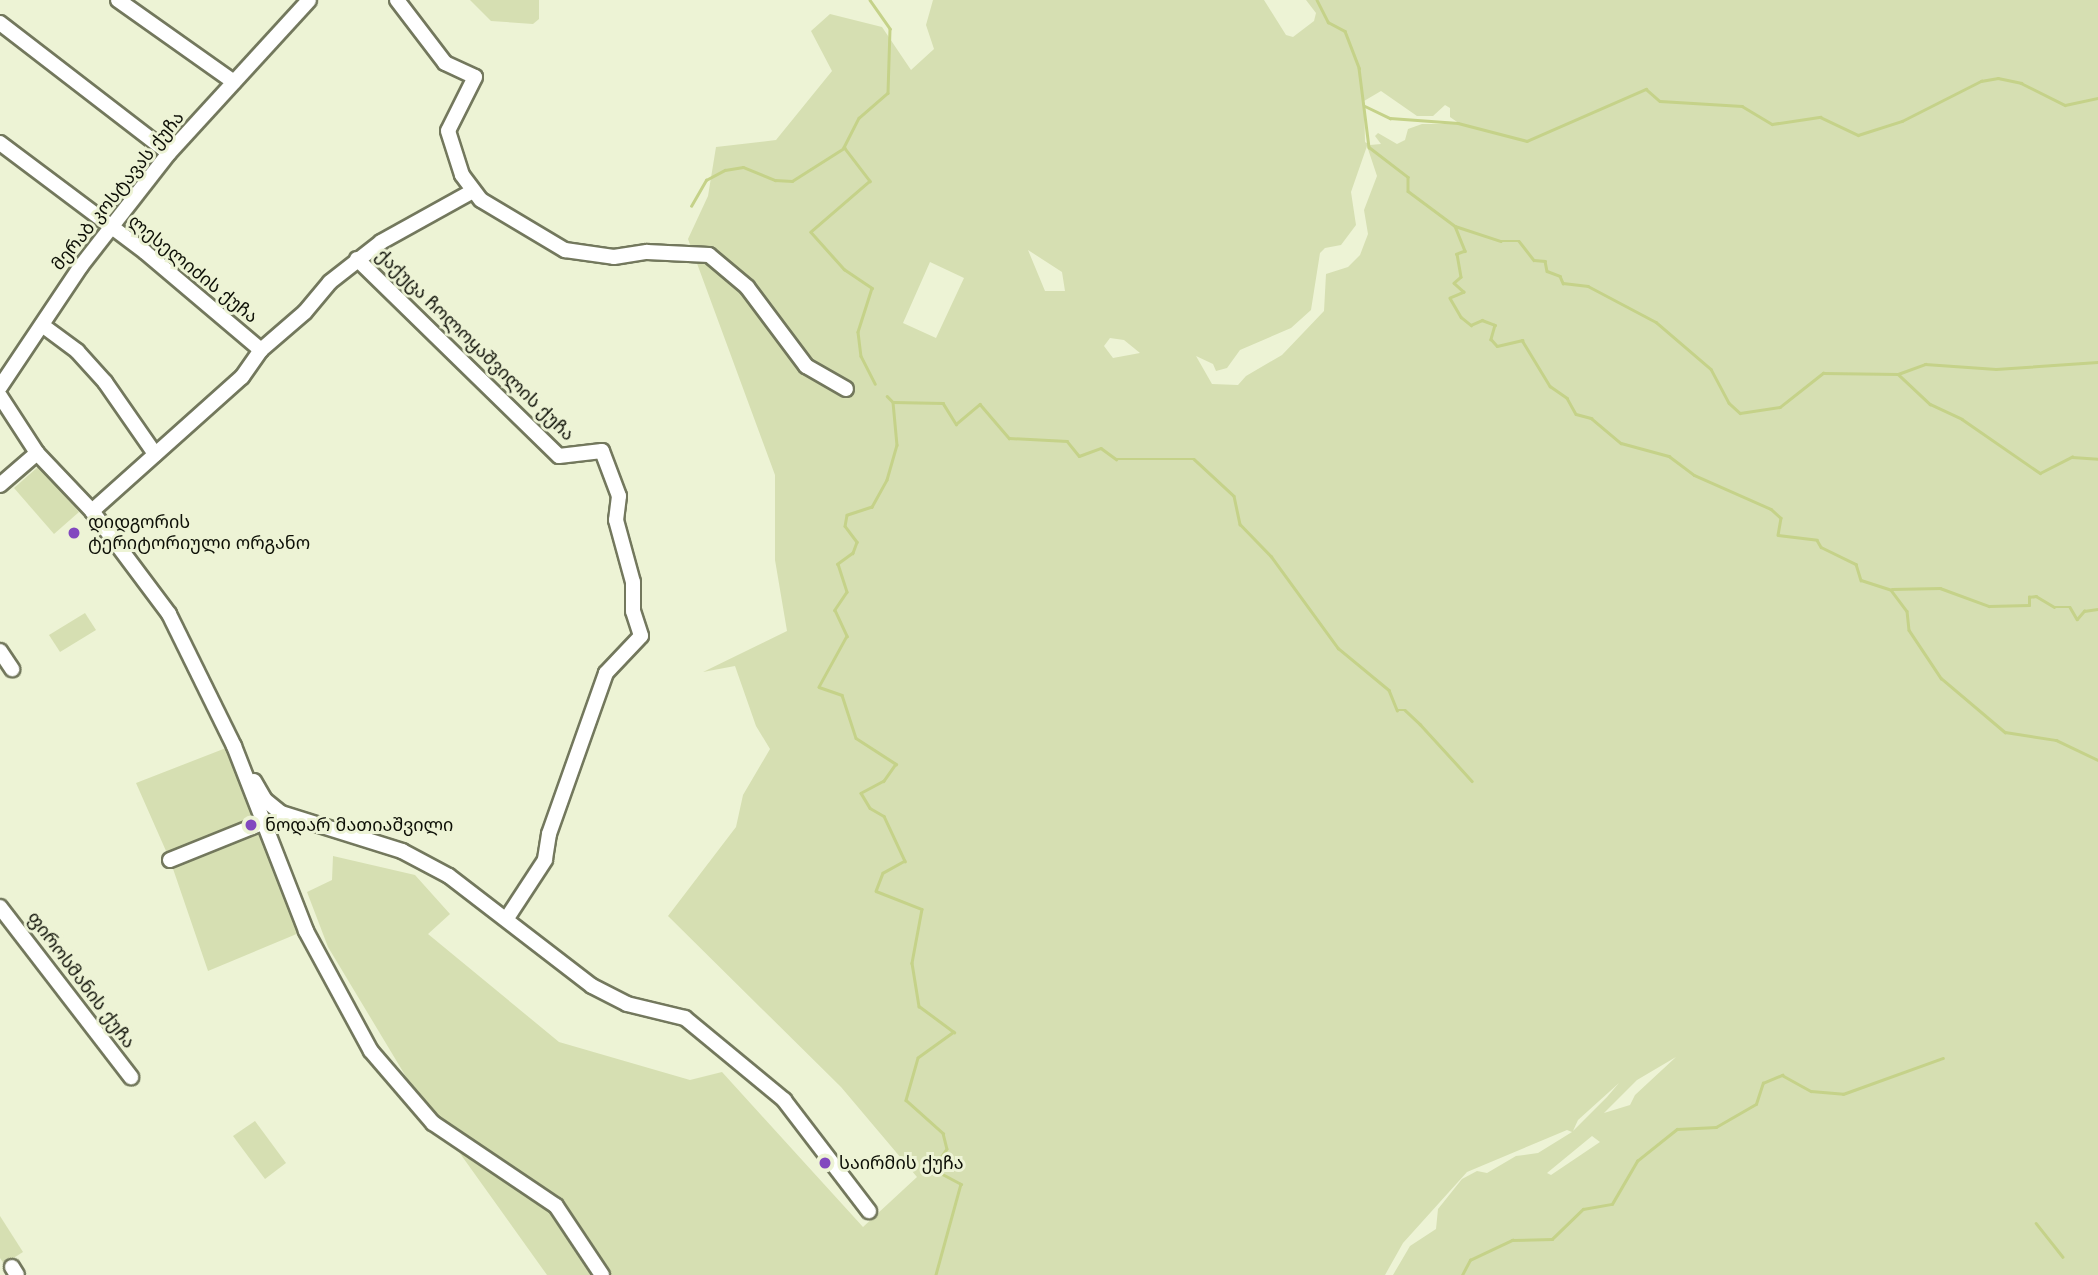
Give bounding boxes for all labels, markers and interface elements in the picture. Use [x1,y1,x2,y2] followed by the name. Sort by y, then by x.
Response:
[47,107,189,275] street label: მერაბ კოსტავას ქუჩა
[124,210,262,328] street label: ლესელიძის ქუჩა
[372,245,578,445] street label: ქაქუცა ჩოლოყაშვილის ქუჩა
[88,512,310,554] place label: დიდგორის ტერიტორიული ორგანო
[66,525,82,541] marker: დიდგორის ტერიტორიული ორგანო
[265,814,453,836] place label: ნოდარ მათიაშვილი
[243,817,259,833] marker: ნოდარ მათიაშვილი
[23,907,139,1053] street label: ფიროსმანის ქუჩა
[839,1152,964,1174] place label: საირმის ქუჩა
[817,1155,833,1171] marker: საირმის ქუჩა

